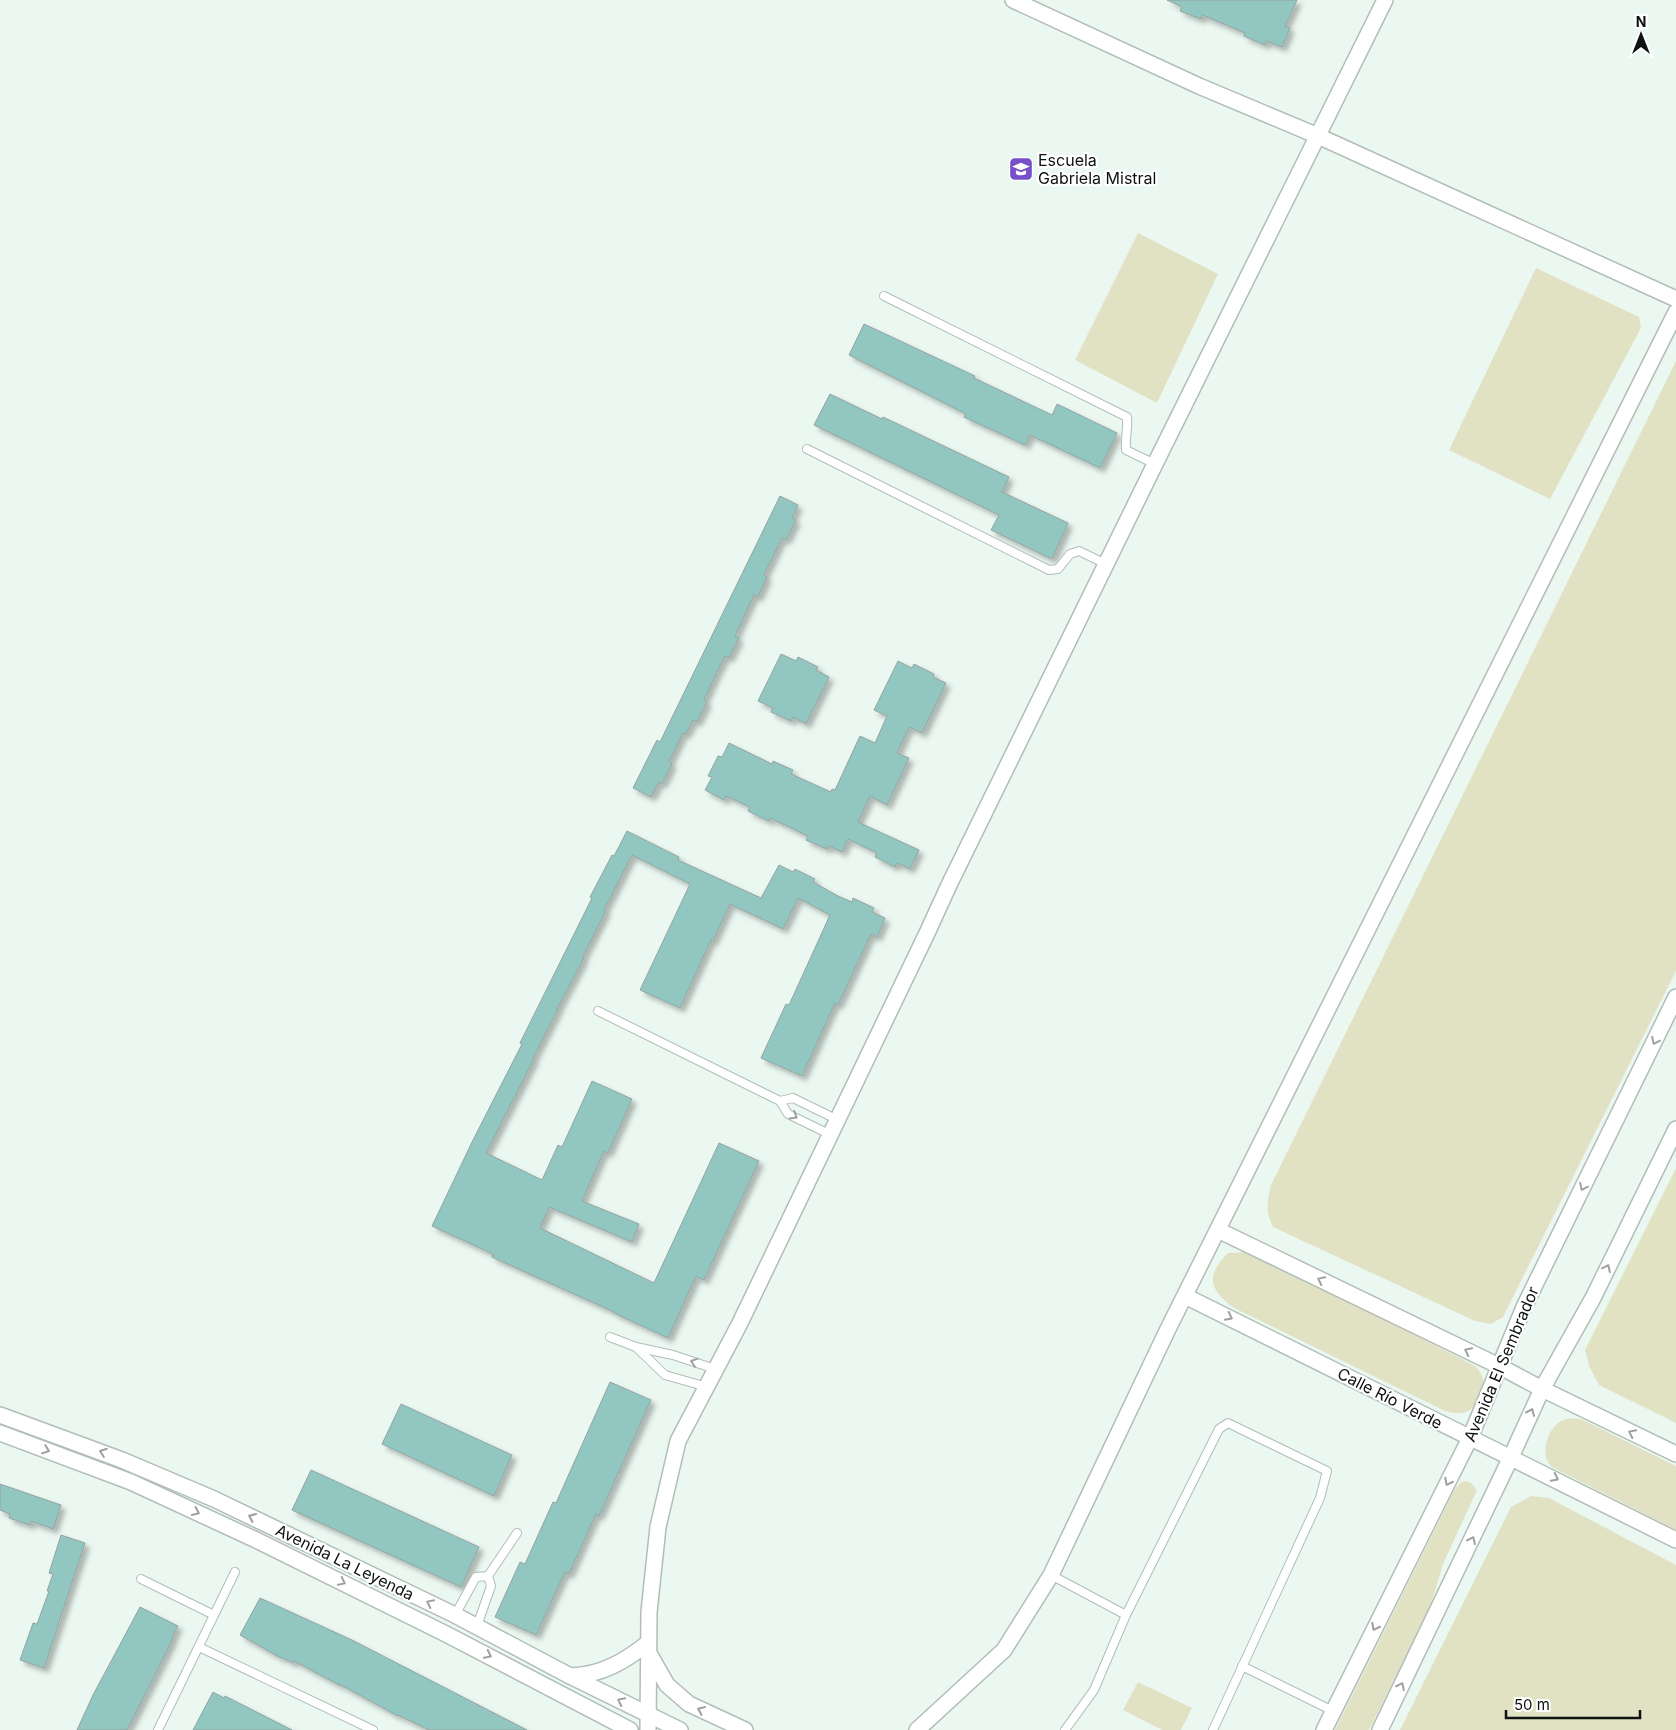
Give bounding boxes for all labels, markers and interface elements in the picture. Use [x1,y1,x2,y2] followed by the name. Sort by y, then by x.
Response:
[1616,10,1666,60] north arrow
[1636,13,1646,30] text: N
[1038,150,1156,188] place label: Escuela Gabriela Mistral
[1008,156,1034,182] school or university icon: Escuela Gabriela Mistral
[1650,1036,1661,1045] one-way arrow
[788,1110,797,1120] one-way arrow
[1579,1182,1589,1191] one-way arrow
[1601,1264,1611,1273] one-way arrow
[1317,1276,1326,1286] one-way arrow
[1459,1284,1543,1444] street label: Avenida El Sembrador
[1224,1311,1233,1321] one-way arrow
[1464,1346,1473,1357] one-way arrow
[690,1358,699,1368] one-way arrow
[1334,1363,1446,1433] street label: Calle Río Verde
[1525,1408,1536,1417] one-way arrow
[1628,1429,1637,1439] one-way arrow
[41,1444,49,1454] one-way arrow
[99,1448,108,1458] one-way arrow
[1550,1472,1559,1483] one-way arrow
[1444,1477,1454,1486] one-way arrow
[191,1506,200,1517] one-way arrow
[248,1513,257,1523] one-way arrow
[273,1520,417,1604] street label: Avenida La Leyenda
[1465,1536,1475,1545] one-way arrow
[337,1576,346,1587] one-way arrow
[426,1599,435,1609] one-way arrow
[1371,1622,1381,1631] one-way arrow
[482,1649,491,1659] one-way arrow
[1395,1682,1406,1691] one-way arrow
[1506,1688,1640,1720] scale bar
[1514,1695,1550,1714] text: 50 m
[617,1697,626,1707] one-way arrow
[697,1706,706,1716] one-way arrow

